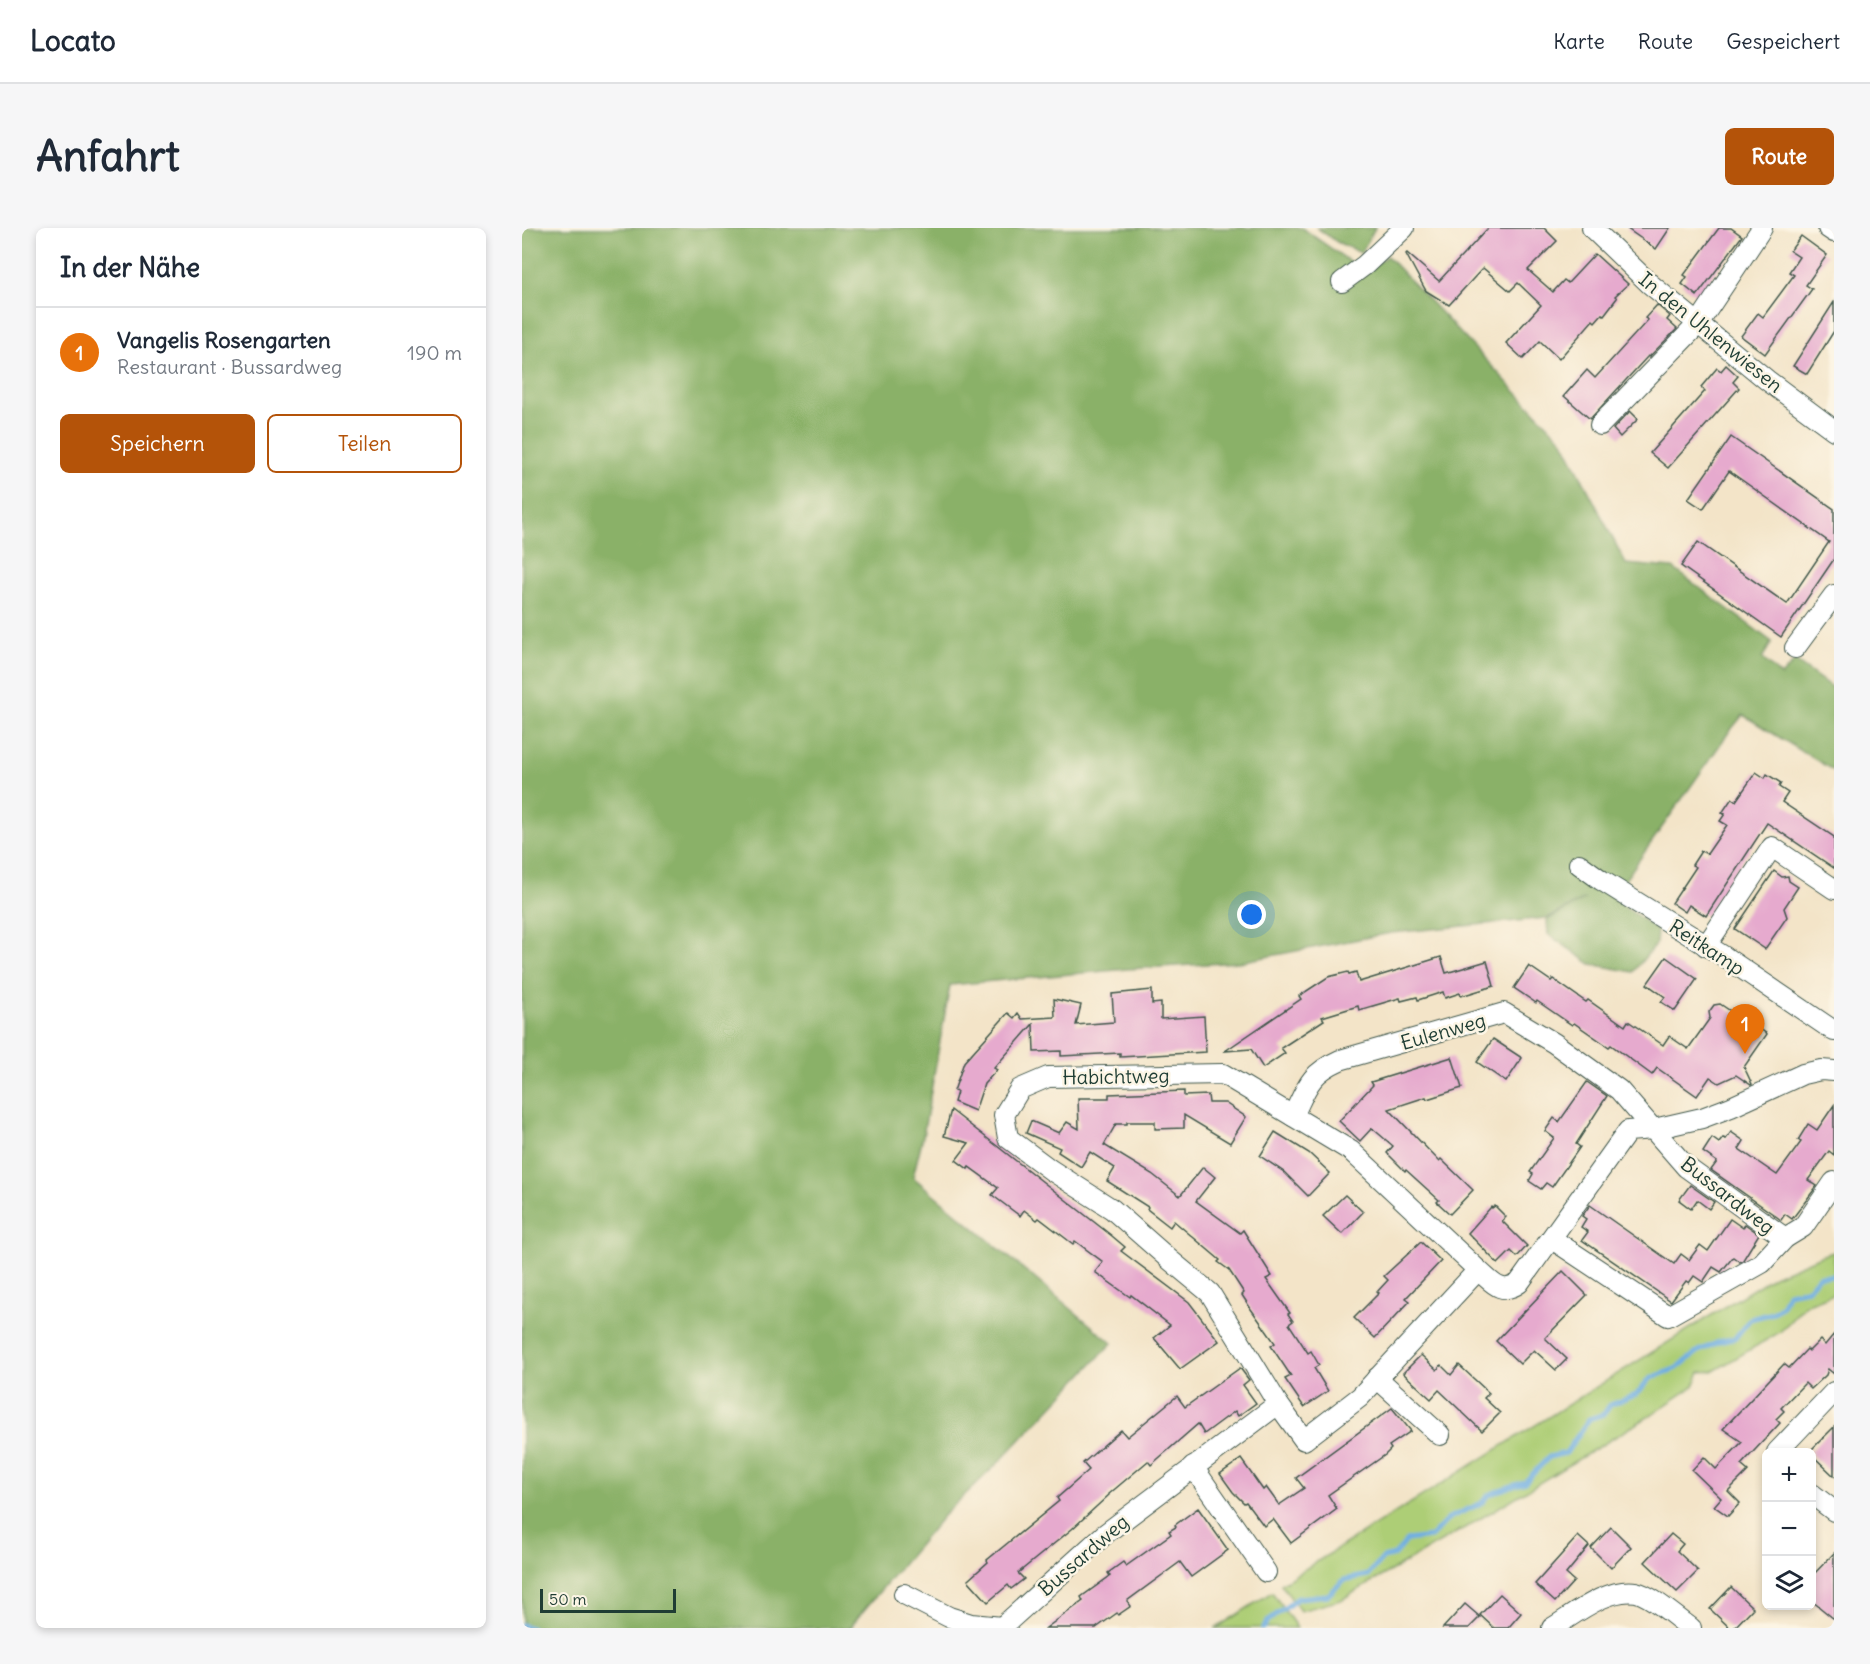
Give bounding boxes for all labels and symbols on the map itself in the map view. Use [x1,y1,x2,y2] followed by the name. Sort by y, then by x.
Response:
[1634,266,1788,398] street label: In den Uhlenwiesen
[1237,900,1266,929] your location
[1665,913,1749,981] street label: Reitkamp
[1726,1004,1764,1054] pin: 1
[1398,1007,1488,1055] street label: Eulenweg
[1062,1063,1170,1089] street label: Habichtweg
[1676,1151,1780,1239] street label: Bussardweg
[1033,1509,1133,1601] street label: Bussardweg
[540,1586,676,1614] scale bar

